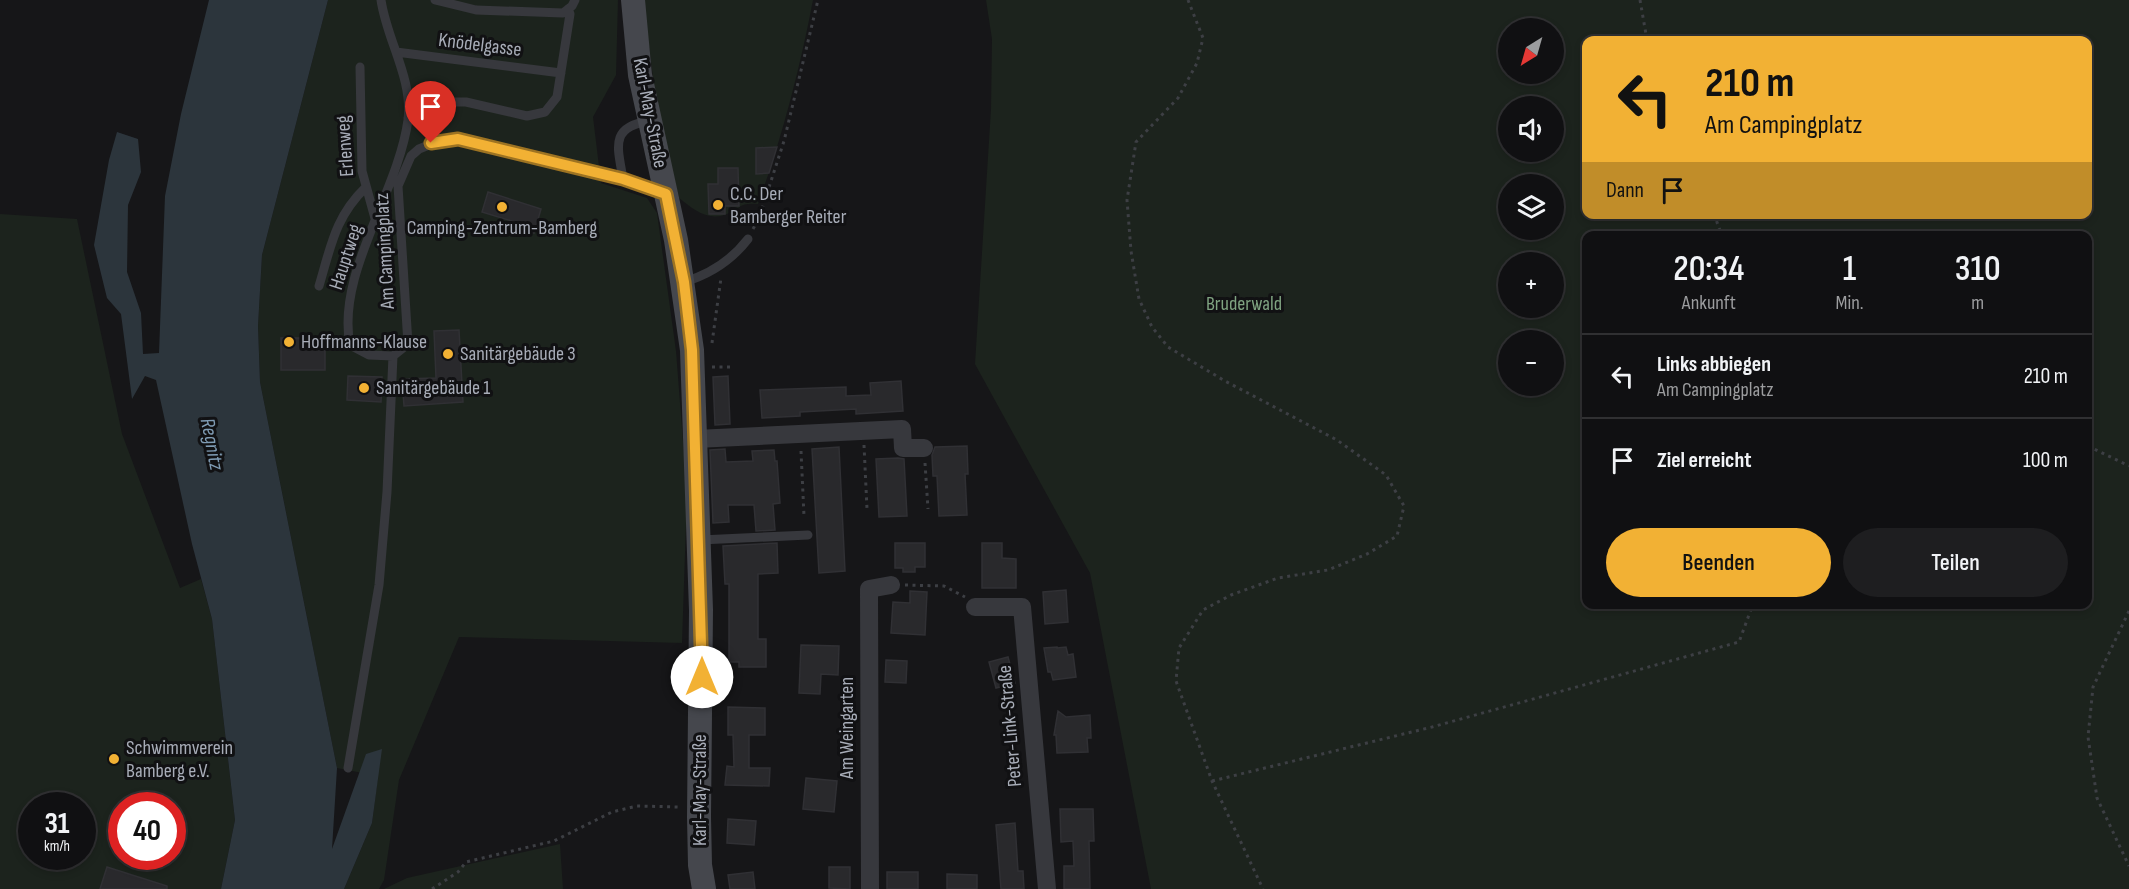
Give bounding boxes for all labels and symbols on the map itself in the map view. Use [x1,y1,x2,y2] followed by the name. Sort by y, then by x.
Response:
[1498,18,1564,84] north arrow
[437,28,523,62] street label: Knödelgasse
[628,56,672,170] street label: Karl-May-Straße
[405,81,456,143] pin
[331,114,359,177] street label: Erlenweg
[730,182,847,229] place label: C.C. Der Bamberger Reiter
[370,192,400,311] street label: Am Campingplatz
[711,198,725,212] marker: C.C. Der Bamberger Reiter
[495,200,509,214] marker: Camping-Zentrum-Bamberg
[407,216,597,240] place label: Camping-Zentrum-Bamberg
[324,221,368,293] street label: Hauptweg
[1206,292,1282,316] park label: Bruderwald
[301,330,427,354] place label: Hoffmanns-Klause
[282,335,296,349] marker: Hoffmanns-Klause
[460,342,576,366] place label: Sanitärgebäude 3
[441,347,455,361] marker: Sanitärgebäude 3
[376,376,490,400] place label: Sanitärgebäude 1
[357,381,371,395] marker: Sanitärgebäude 1
[195,416,229,473] water label: Regnitz
[670,645,734,709] position arrow
[993,664,1027,788] street label: Peter-Link-Straße
[835,677,859,780] street label: Am Weingarten
[688,734,712,846] street label: Karl-May-Straße
[126,736,233,783] place label: Schwimmverein Bamberg e.V.
[107,752,121,766] marker: Schwimmverein Bamberg e.V.
[108,792,186,870] speed limit sign: 40

